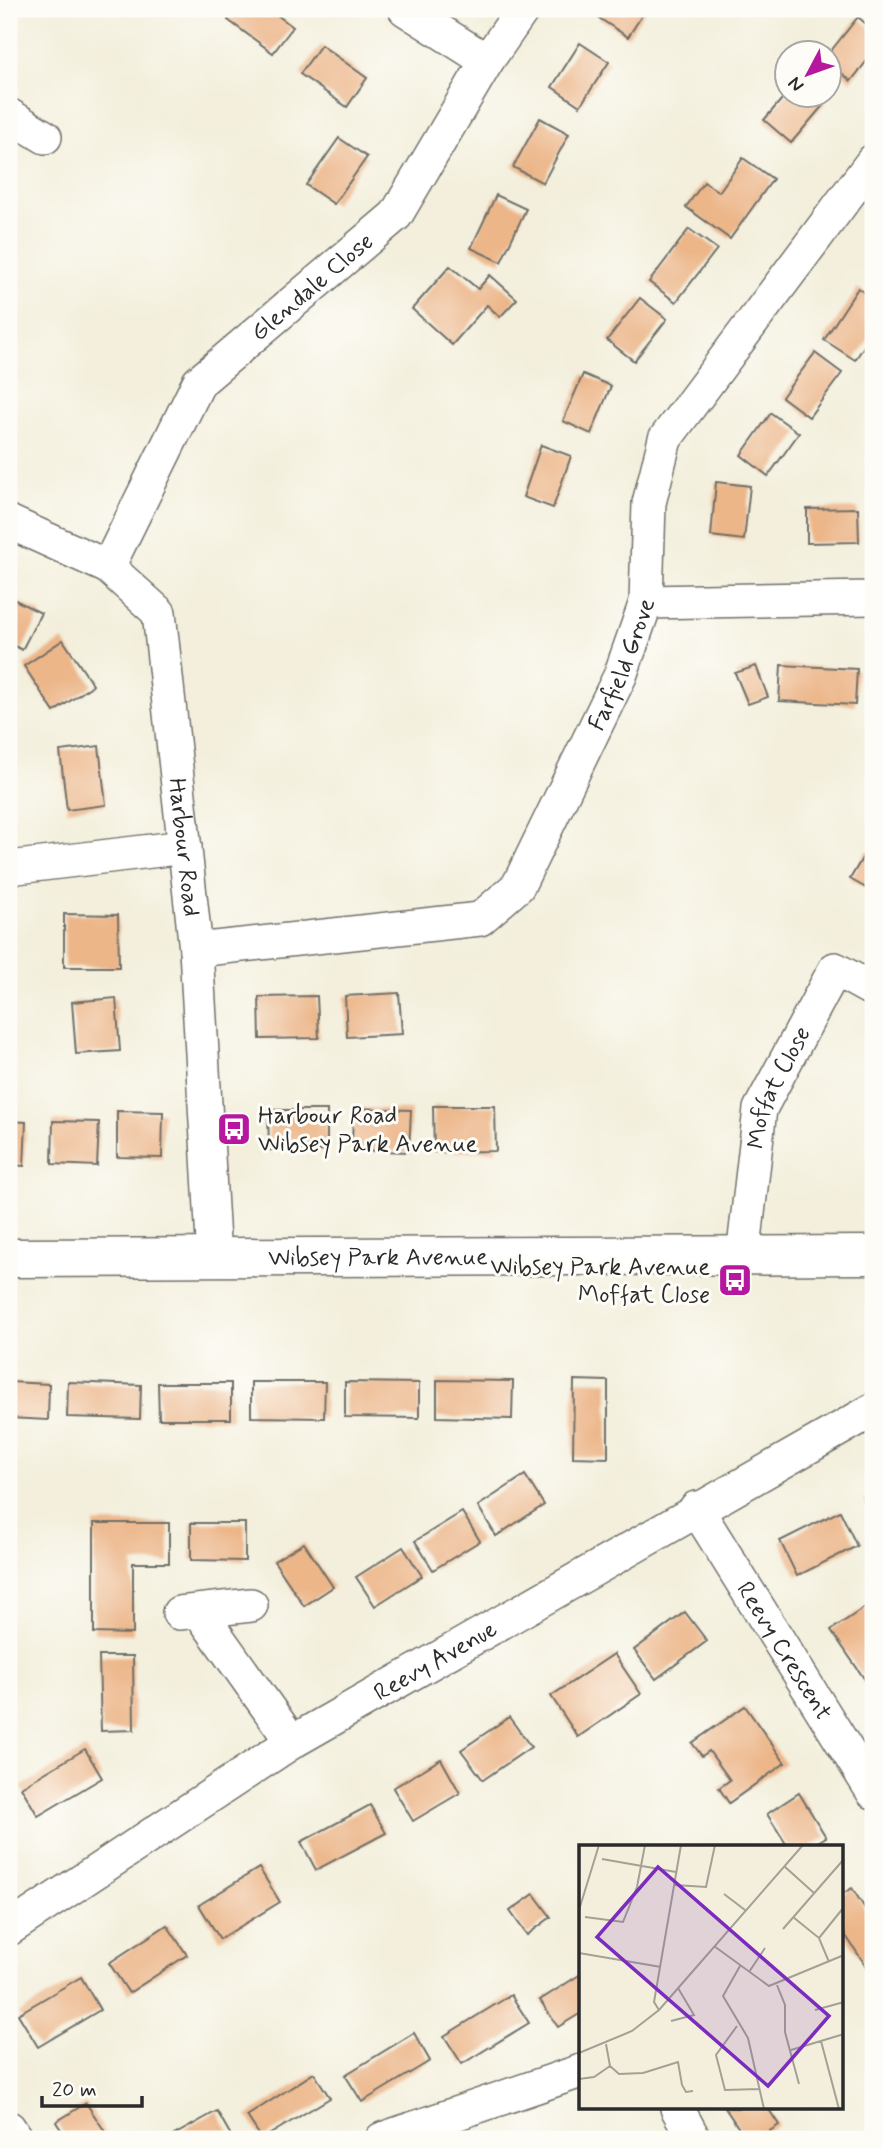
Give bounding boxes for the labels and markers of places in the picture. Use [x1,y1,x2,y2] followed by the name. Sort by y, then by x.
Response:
[258,1101,478,1160] place label: Harbour Road Wibsey Park Avenue
[215,1110,253,1148] bus stop icon: Harbour Road Wibsey Park Avenue
[491,1252,710,1311] place label: Wibsey Park Avenue Moffat Close
[716,1261,754,1299] bus stop icon: Wibsey Park Avenue Moffat Close

